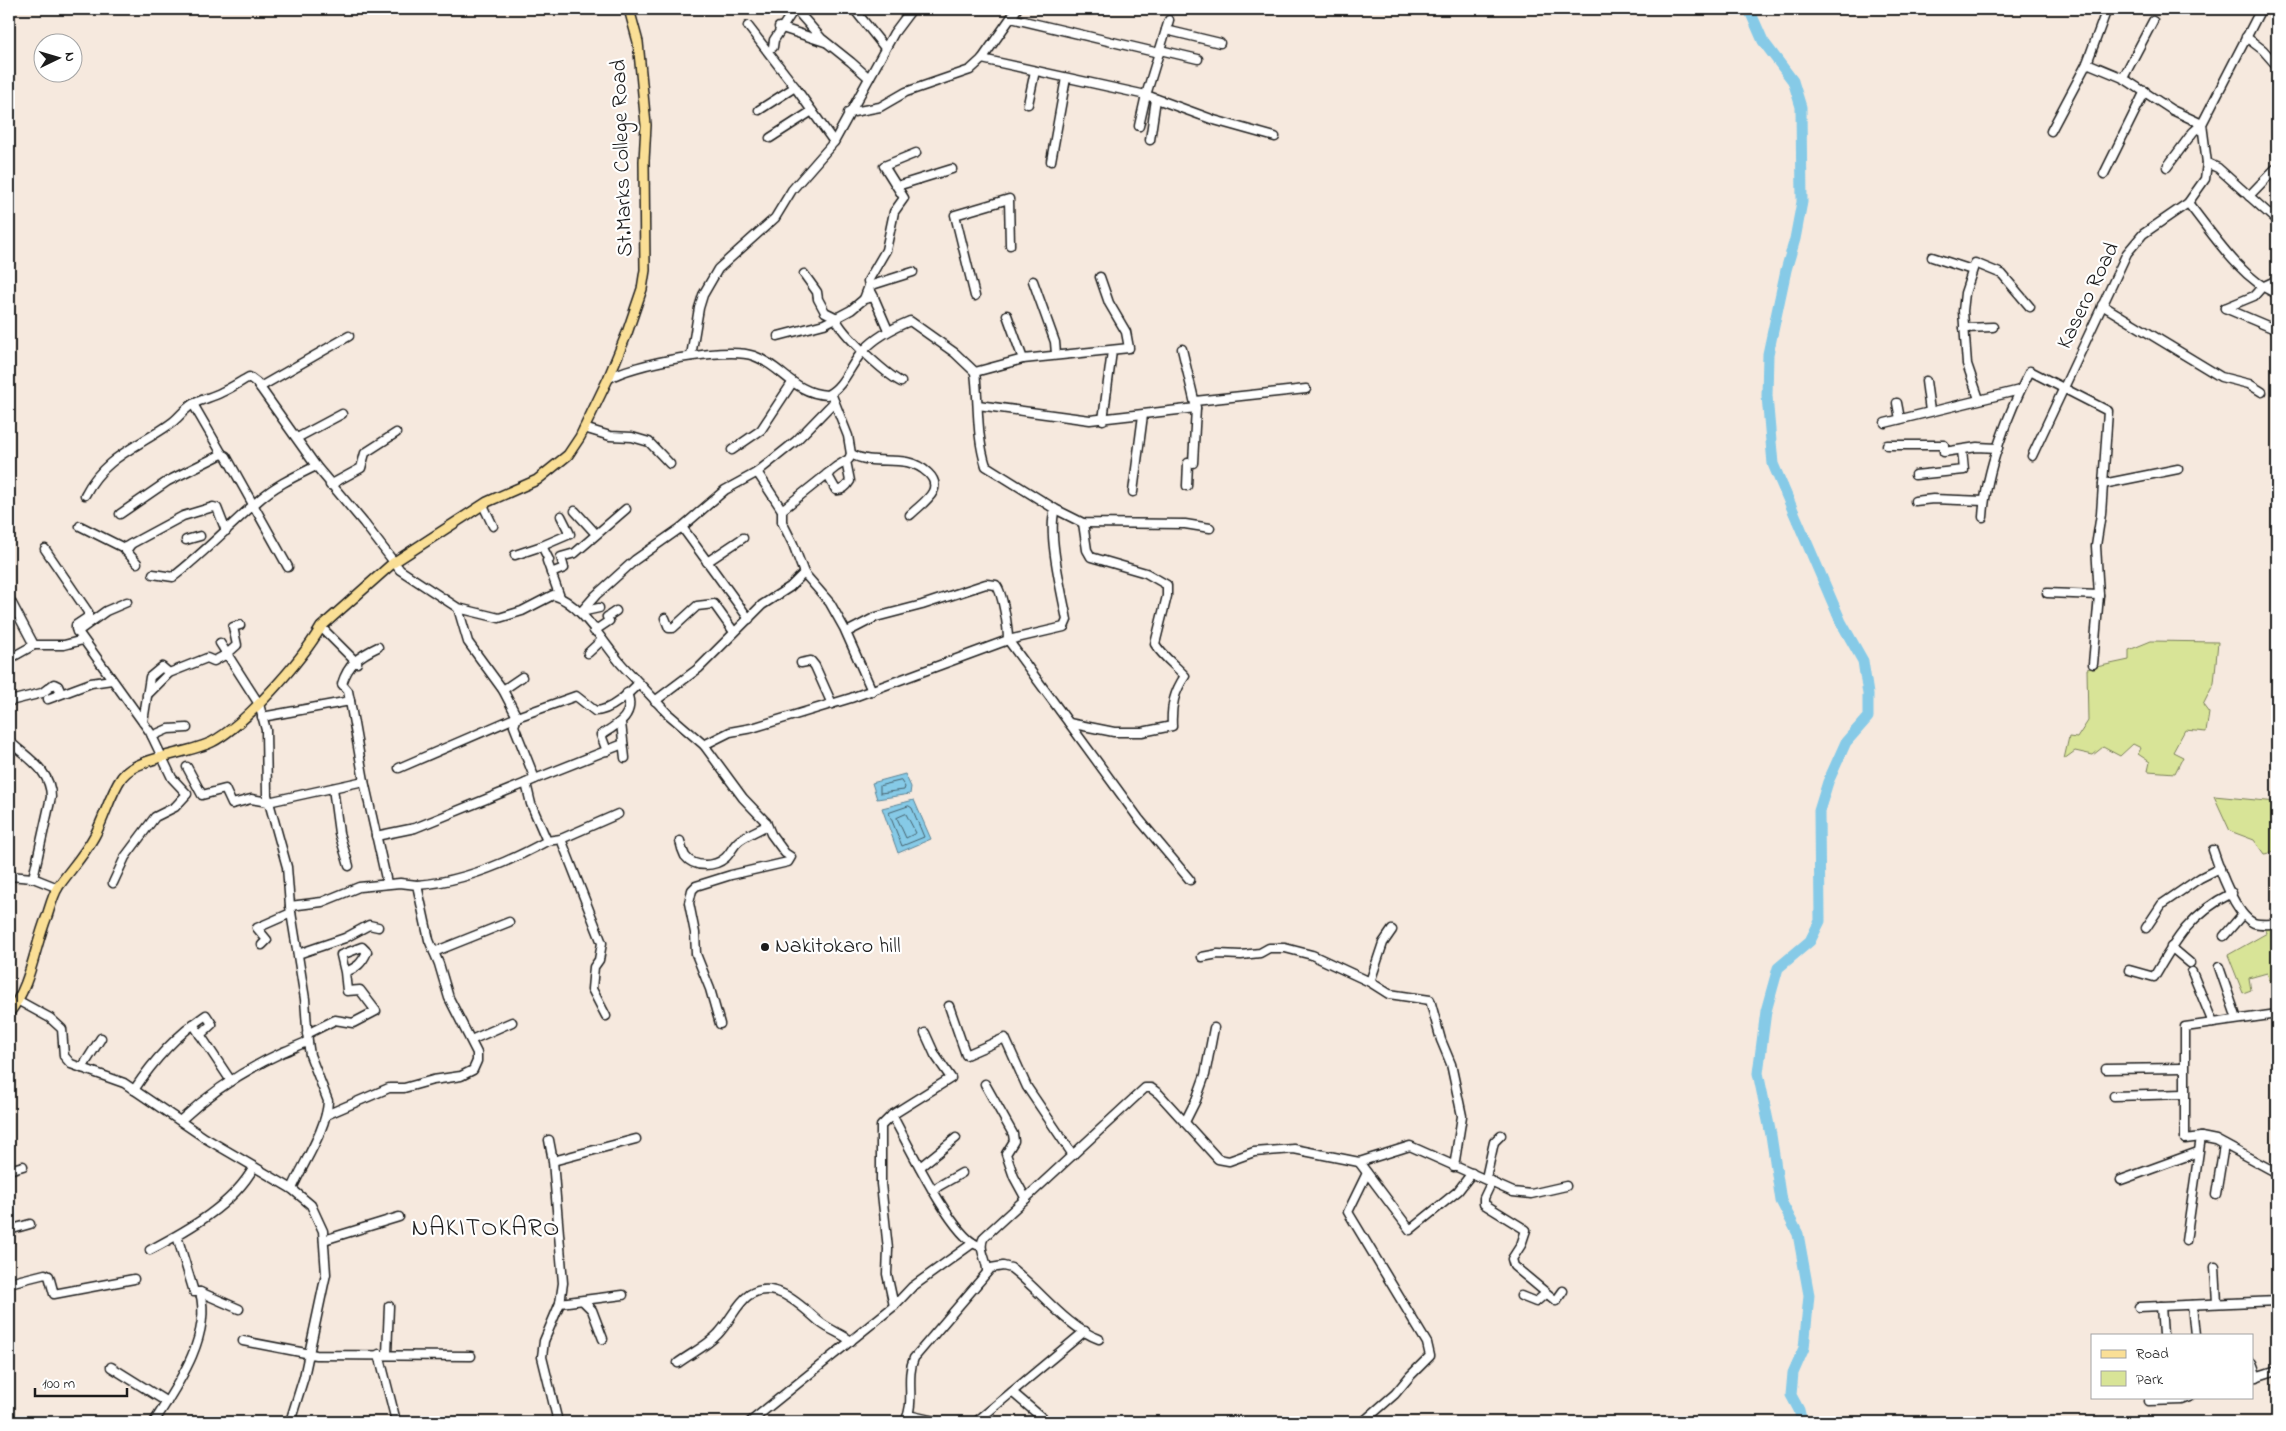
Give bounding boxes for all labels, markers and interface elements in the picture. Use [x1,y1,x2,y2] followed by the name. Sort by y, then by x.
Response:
[32,32,82,82] north arrow
[59,51,80,63] text: N
[604,59,643,257] street label: St.Marks College Road
[2049,237,2129,355] street label: Kasero Road
[775,931,901,963] place label: Nakitokaro hill
[759,941,771,953] marker: Nakitokaro hill
[411,1211,561,1247] district label: NAKITOKARO
[2091,1334,2254,1398] legend
[2136,1343,2169,1365] text: Road
[35,1366,128,1398] scale bar
[2136,1369,2164,1391] text: Park
[42,1373,75,1395] text: 100 m

